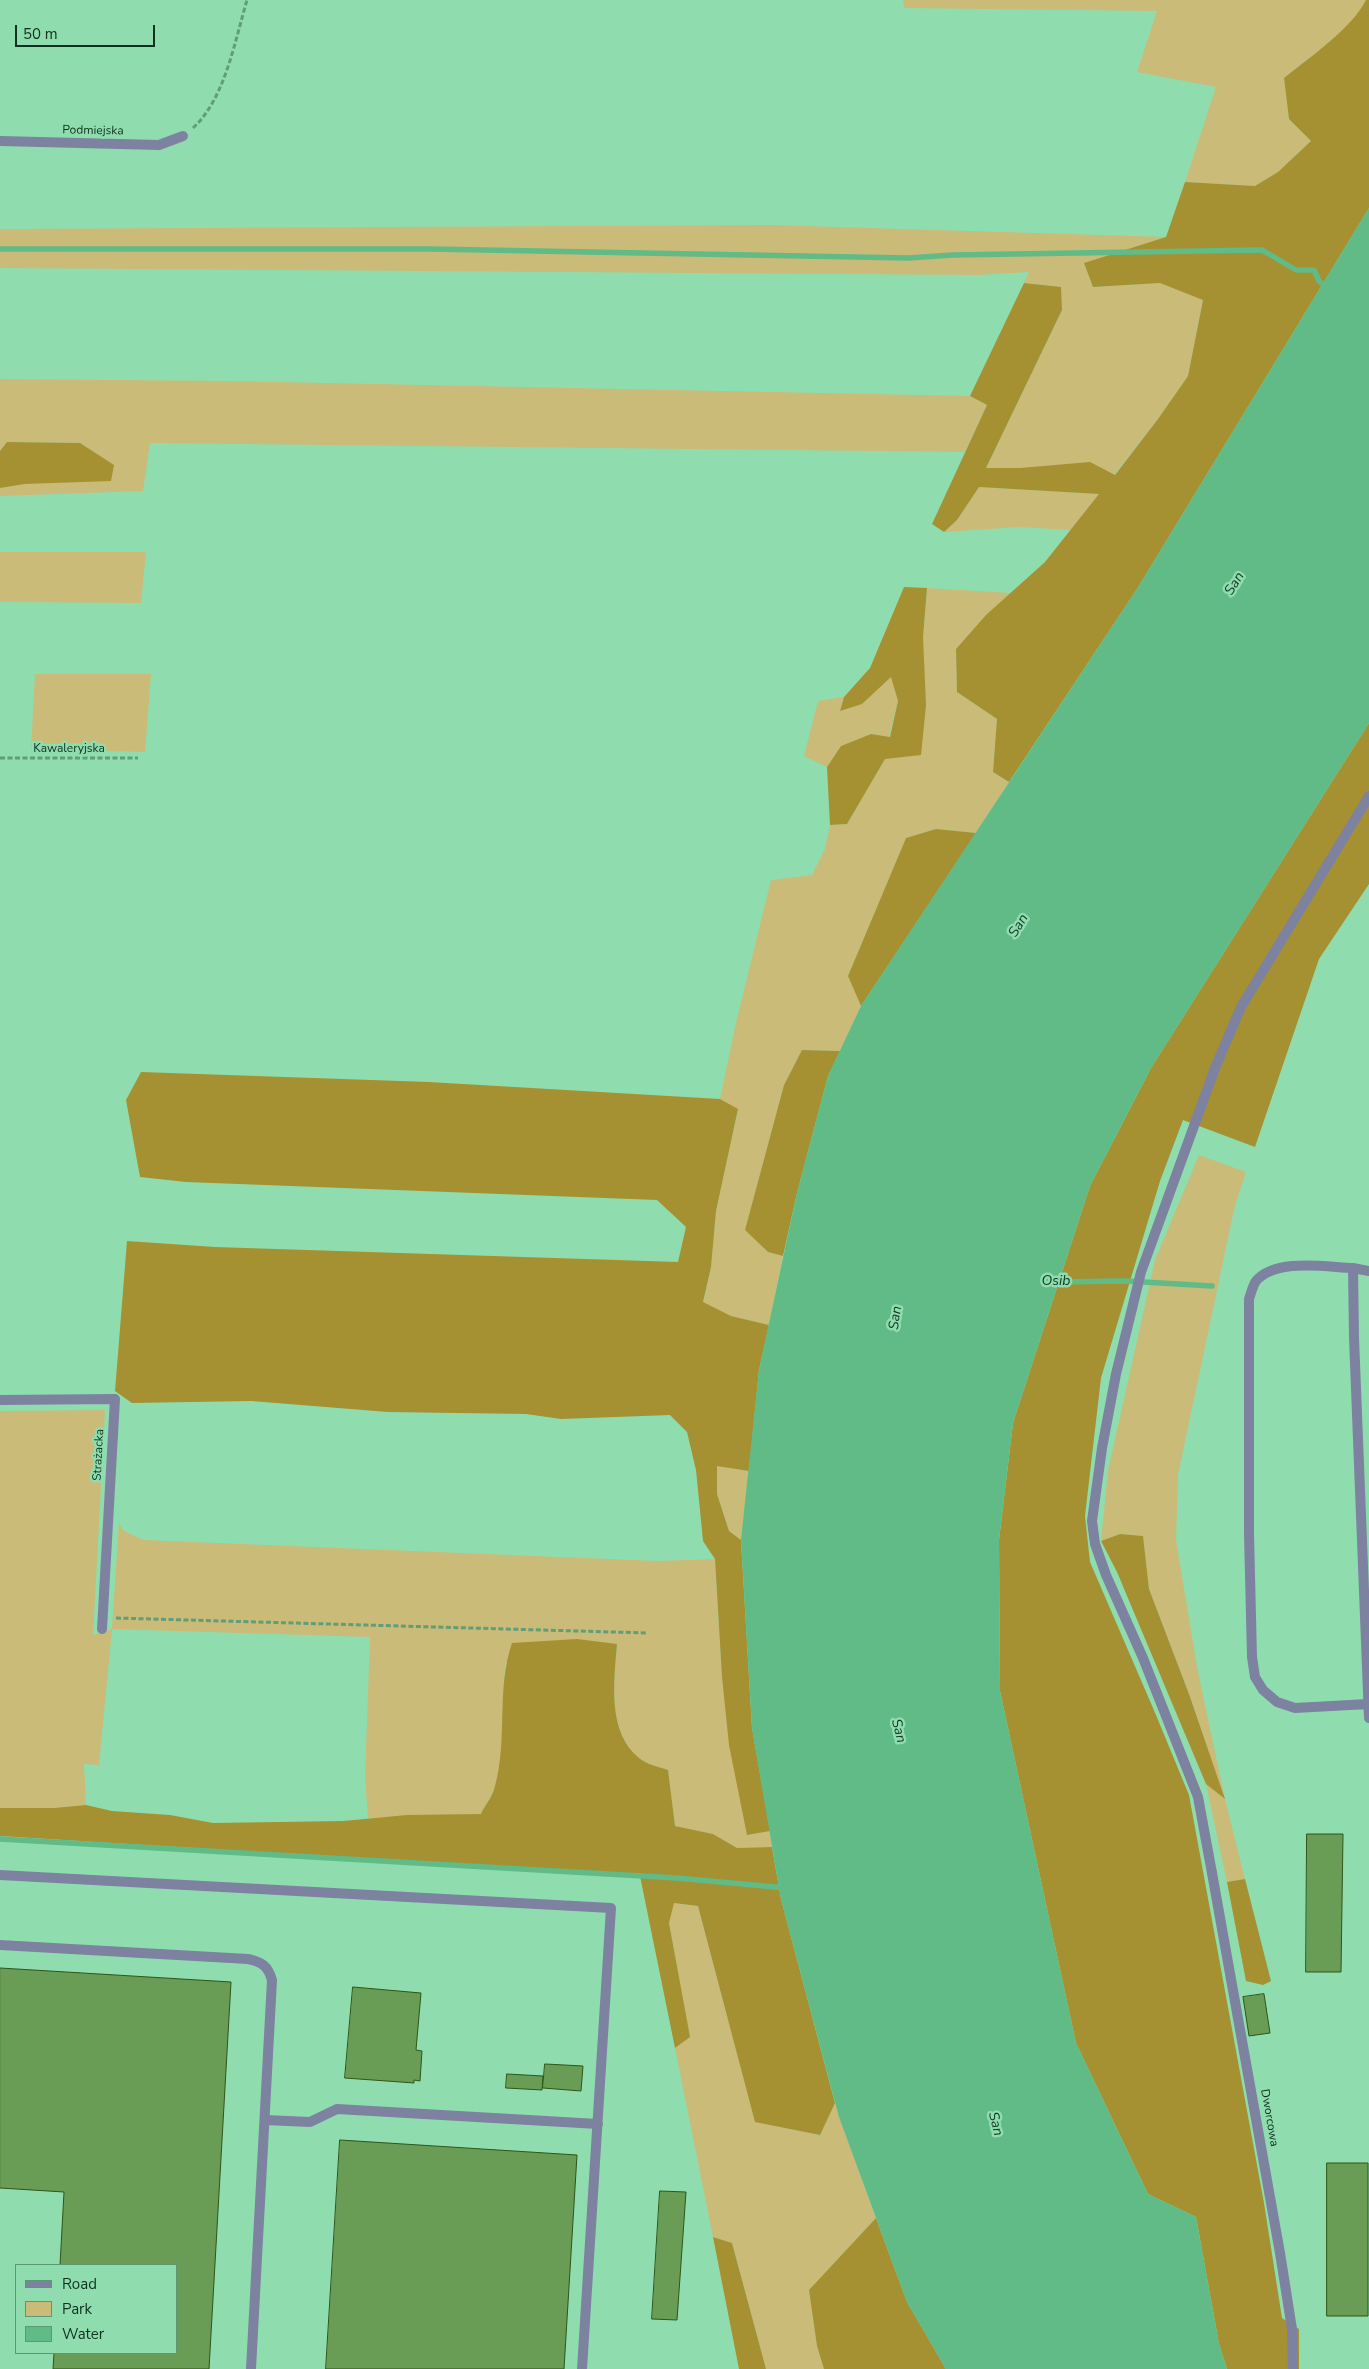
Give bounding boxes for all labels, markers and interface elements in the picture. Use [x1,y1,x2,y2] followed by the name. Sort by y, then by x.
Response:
[18,15,158,47] scale bar
[23,24,58,44] text: 50 m
[62,123,124,139] street label: Podmiejska
[1222,569,1248,599] water label: San
[33,742,105,756] street label: Kawaleryjska
[1006,911,1032,941] water label: San
[1042,1274,1070,1290] water label: Osib
[886,1305,906,1331] water label: San
[90,1429,108,1481] street label: Strażacka
[887,1717,909,1745] water label: San
[1257,2088,1281,2148] street label: Dworcowa
[984,2110,1006,2138] water label: San
[15,2264,178,2354] legend
[62,2274,97,2294] text: Road
[62,2299,92,2319] text: Park
[62,2324,104,2344] text: Water

